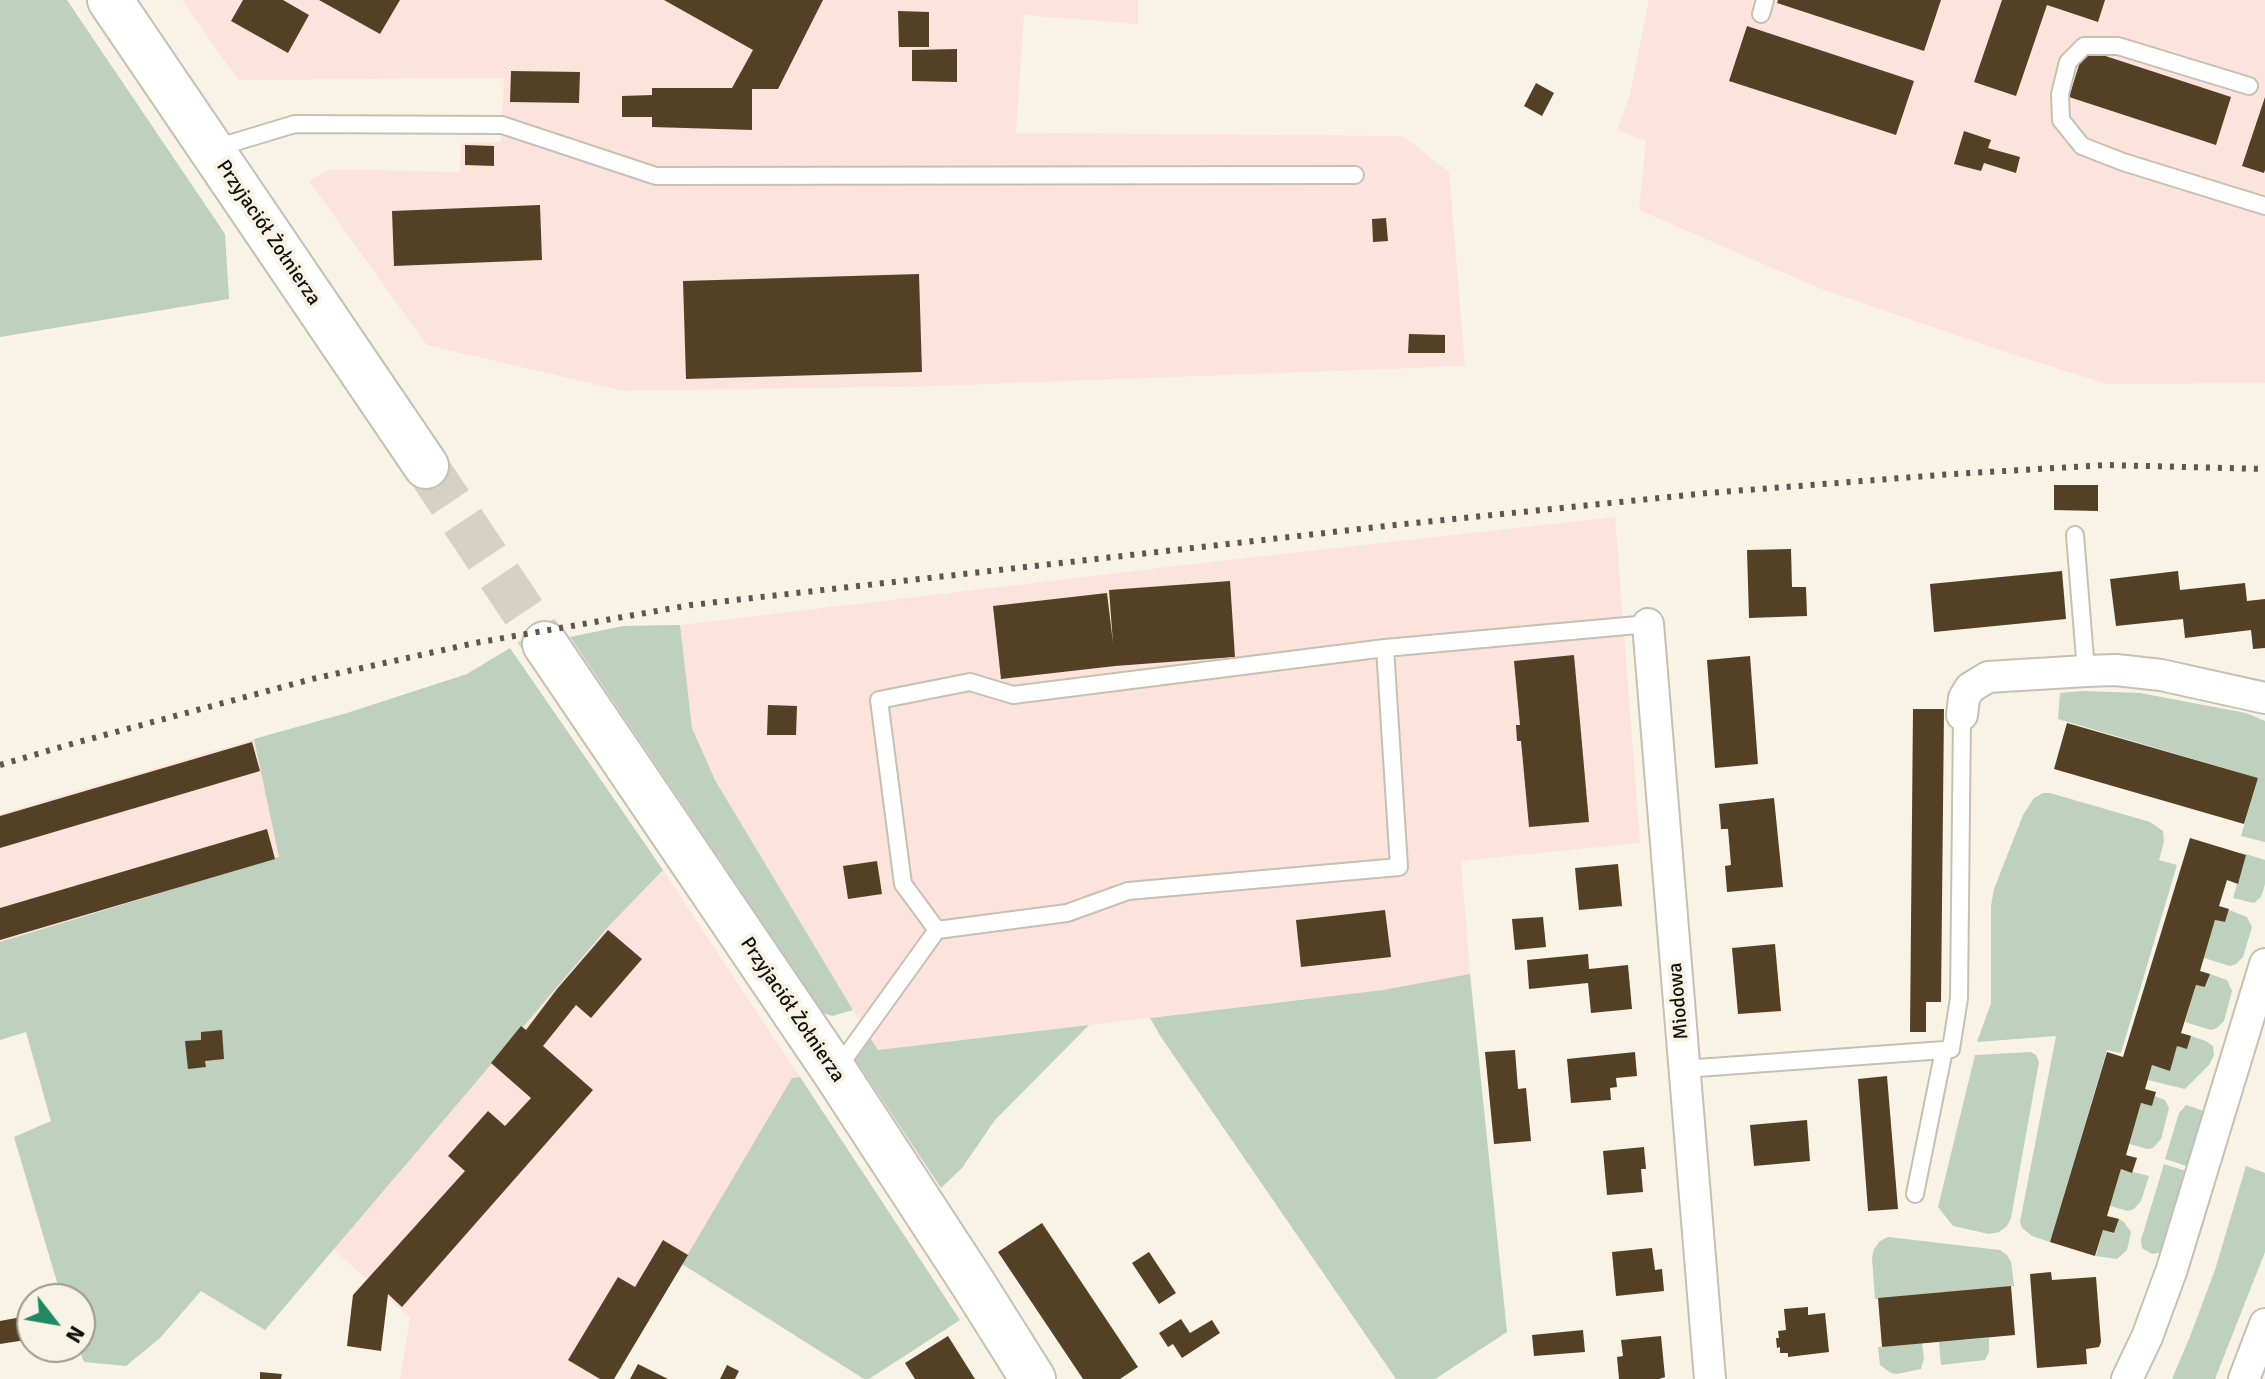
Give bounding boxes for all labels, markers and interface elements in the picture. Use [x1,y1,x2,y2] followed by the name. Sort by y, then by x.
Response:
[211,156,325,310] street label: Przyjaciół Żołnierza
[735,933,849,1087] street label: Przyjaciół Żołnierza
[1664,962,1694,1040] street label: Miodowa
[16,1283,96,1363] north arrow
[60,1321,91,1348] text: N

